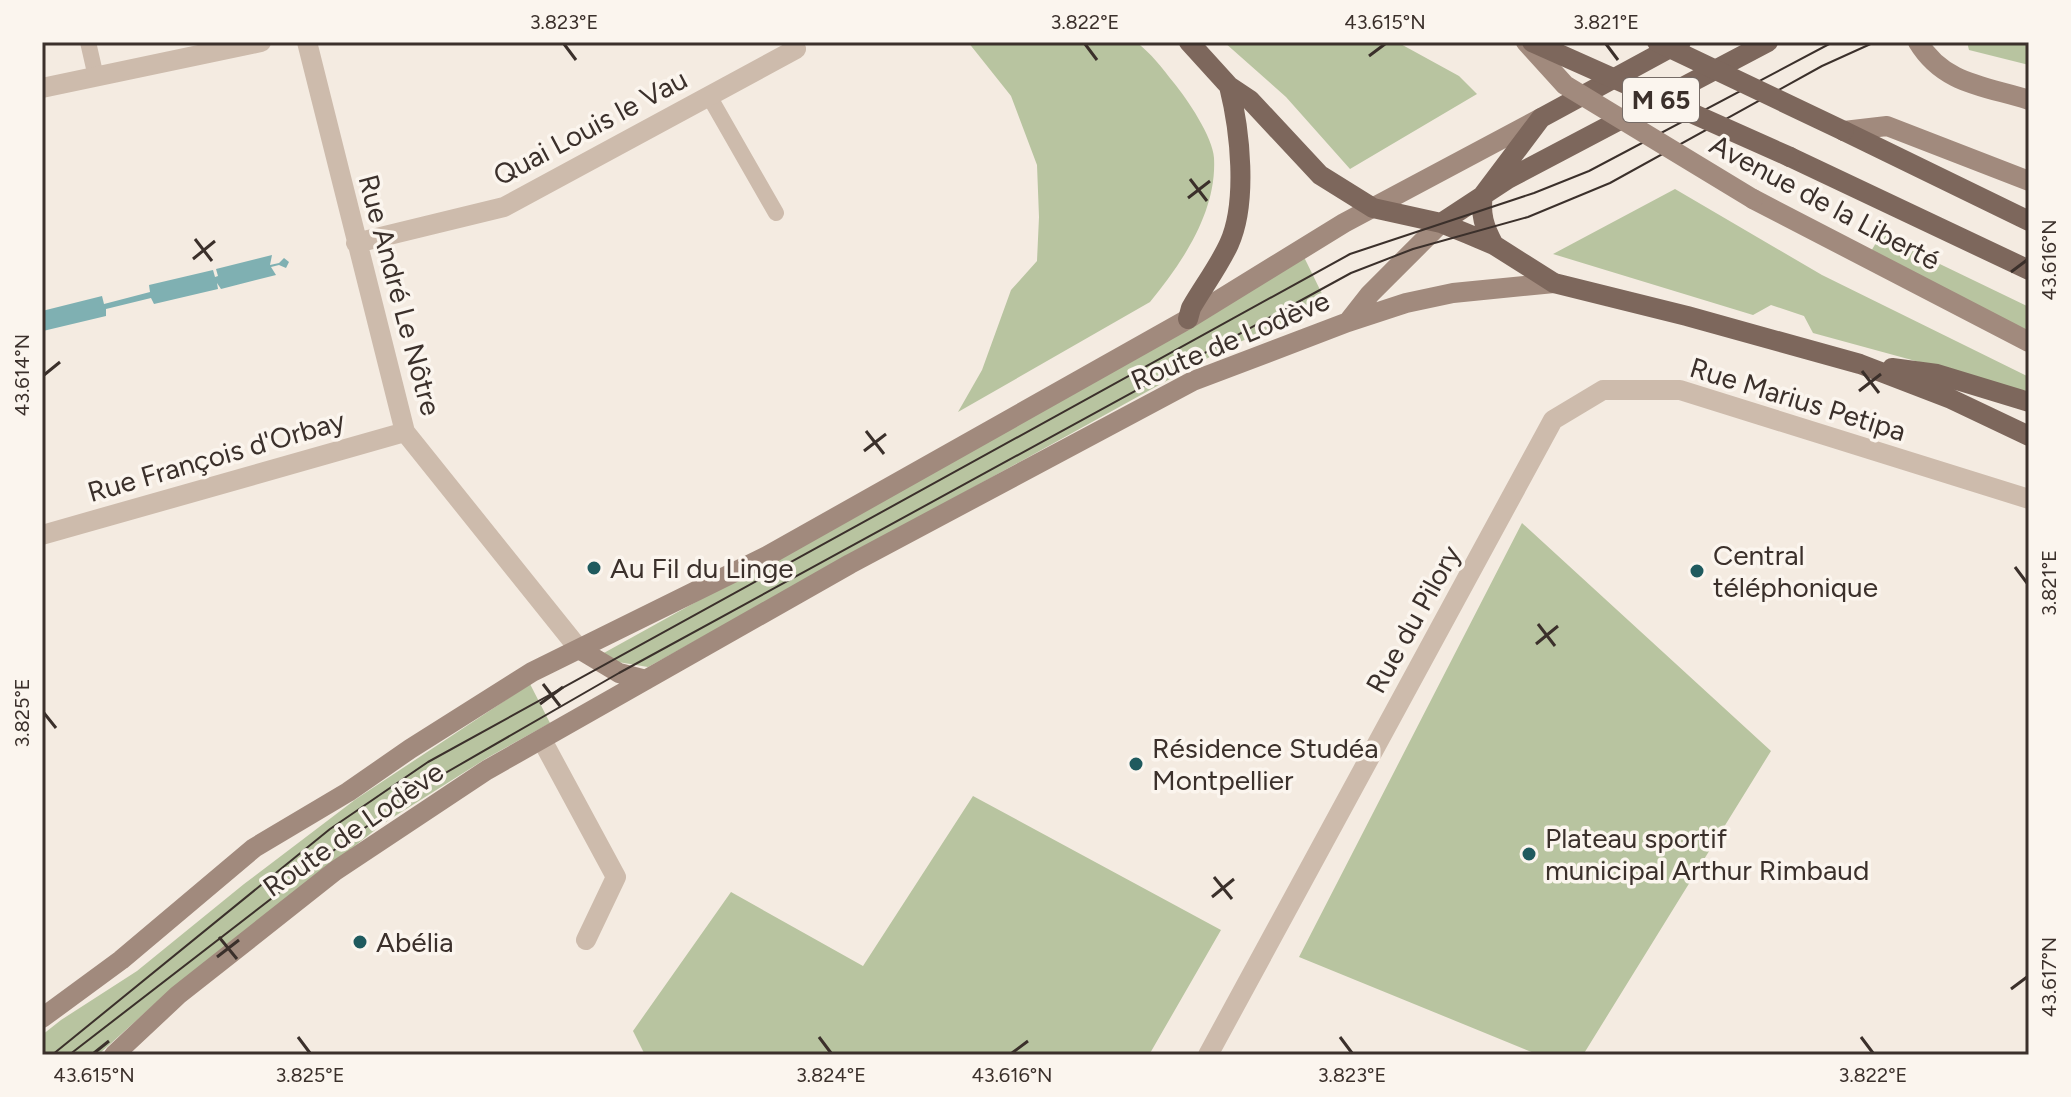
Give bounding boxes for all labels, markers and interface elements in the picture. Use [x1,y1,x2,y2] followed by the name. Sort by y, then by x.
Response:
[530,10,598,34] text: 3.823°E
[1051,10,1119,34] text: 3.822°E
[1344,10,1426,34] text: 43.615°N
[1573,10,1639,34] text: 3.821°E
[487,62,693,192] street label: Quai Louis le Vau
[1623,78,1699,122] road number: M 65
[1704,127,1946,277] street label: Avenue de la Liberté
[351,171,449,419] street label: Rue André Le Nôtre
[2037,219,2061,301] text: 43.616°N
[1126,283,1334,397] street label: Route de Lodève
[10,334,34,416] text: 43.614°N
[1686,350,1910,448] street label: Rue Marius Petipa
[84,403,349,509] street label: Rue François d'Orbay
[1713,538,1878,604] place label: Central téléphonique
[1358,539,1468,699] street label: Rue du Pilory
[2037,550,2061,616] text: 3.821°E
[610,551,794,585] place label: Au Fil du Linge
[585,559,603,577] marker: Au Fil du Linge
[1688,562,1706,580] marker: Central téléphonique
[10,678,34,748] text: 3.825°E
[1152,731,1378,797] place label: Résidence Studéa Montpellier
[256,754,450,904] street label: Route de Lodève
[1127,755,1145,773] marker: Résidence Studéa Montpellier
[1545,821,1869,887] place label: Plateau sportif municipal Arthur Rimbaud
[1520,845,1538,863] marker: Plateau sportif municipal Arthur Rimbaud
[376,925,454,959] place label: Abélia
[351,933,369,951] marker: Abélia
[2037,937,2061,1017] text: 43.617°N
[53,1063,135,1087] text: 43.615°N
[275,1063,345,1087] text: 3.825°E
[796,1063,866,1087] text: 3.824°E
[971,1063,1053,1087] text: 43.616°N
[1318,1063,1386,1087] text: 3.823°E
[1839,1063,1907,1087] text: 3.822°E

